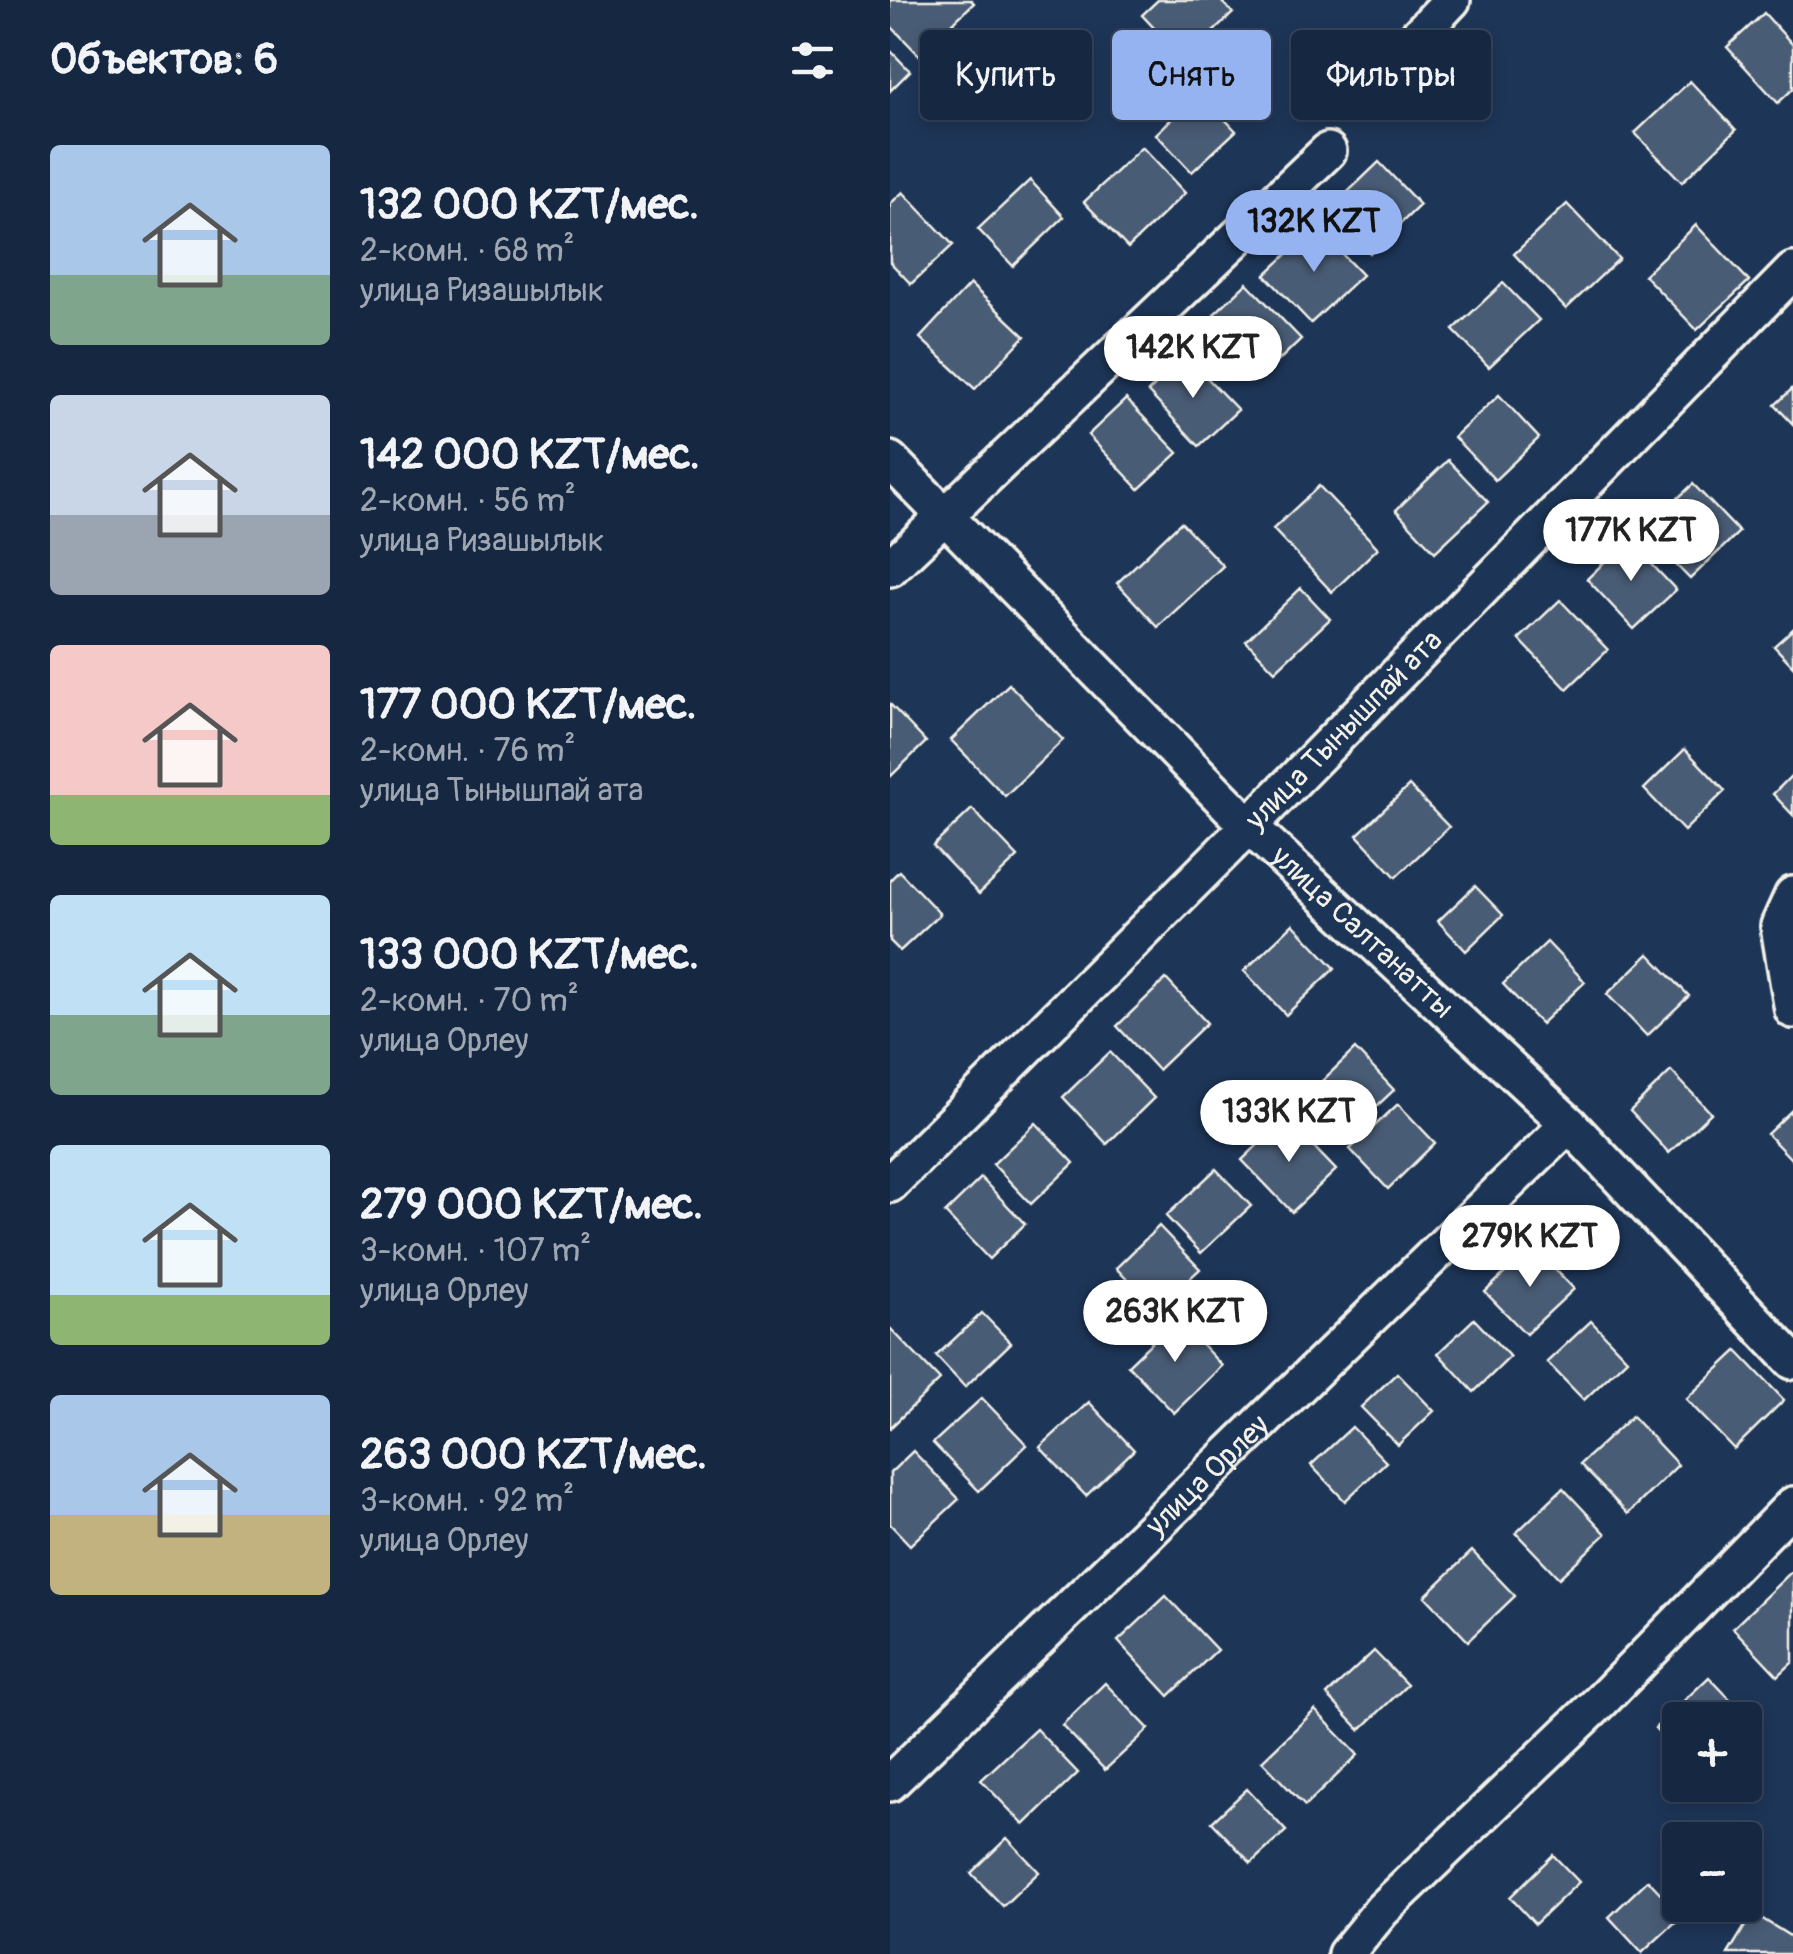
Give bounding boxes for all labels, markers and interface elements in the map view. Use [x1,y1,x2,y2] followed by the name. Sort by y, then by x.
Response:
[920,30,1092,120] chip: Купить
[1112,30,1271,120] chip: Снять
[1291,30,1491,120] chip: Фильтры
[785,33,840,88] icon: filters
[50,34,278,86] text: Объектов: 6
[360,179,699,231] text: 132 000 KZT/мес.
[130,185,250,305] icon: home
[1211,190,1417,275] pin: 132K KZT
[1247,202,1381,242] text: 132K KZT
[360,231,575,271] text: 2-комн. · 68 m²
[360,271,604,311] text: улица Ризашылык
[1090,316,1296,401] pin: 142K KZT
[1126,328,1260,368] text: 142K KZT
[360,429,700,481] text: 142 000 KZT/мес.
[130,435,250,555] icon: home
[360,481,576,521] text: 2-комн. · 56 m²
[1528,499,1734,584] pin: 177K KZT
[1565,511,1697,551] text: 177K KZT
[360,521,604,561] text: улица Ризашылык
[1237,622,1450,838] street label: улица Тынышпай ата
[360,679,696,731] text: 177 000 KZT/мес.
[130,685,250,805] icon: home
[360,731,575,771] text: 2-комн. · 76 m²
[360,771,643,811] text: улица Тынышпай ата
[1263,837,1462,1026] street label: улица Салтанатты
[360,929,699,981] text: 133 000 KZT/мес.
[130,935,250,1055] icon: home
[360,981,579,1021] text: 2-комн. · 70 m²
[360,1021,528,1061] text: улица Орлеу
[1186,1080,1392,1165] pin: 133K KZT
[1222,1092,1356,1132] text: 133K KZT
[360,1179,703,1231] text: 279 000 KZT/мес.
[130,1185,250,1305] icon: home
[1427,1205,1633,1290] pin: 279K KZT
[1462,1217,1598,1257] text: 279K KZT
[360,1231,591,1271] text: 3-комн. · 107 m²
[360,1271,528,1311] text: улица Орлеу
[1072,1280,1278,1365] pin: 263K KZT
[1105,1292,1245,1332] text: 263K KZT
[1137,1407,1277,1544] street label: улица Орлеу
[360,1429,707,1481] text: 263 000 KZT/мес.
[130,1435,250,1555] icon: home
[360,1481,574,1521] text: 3-комн. · 92 m²
[360,1521,528,1561] text: улица Орлеу
[1662,1702,1762,1922] map controls
[1662,1702,1762,1802] button: +
[1662,1822,1762,1922] button: −

